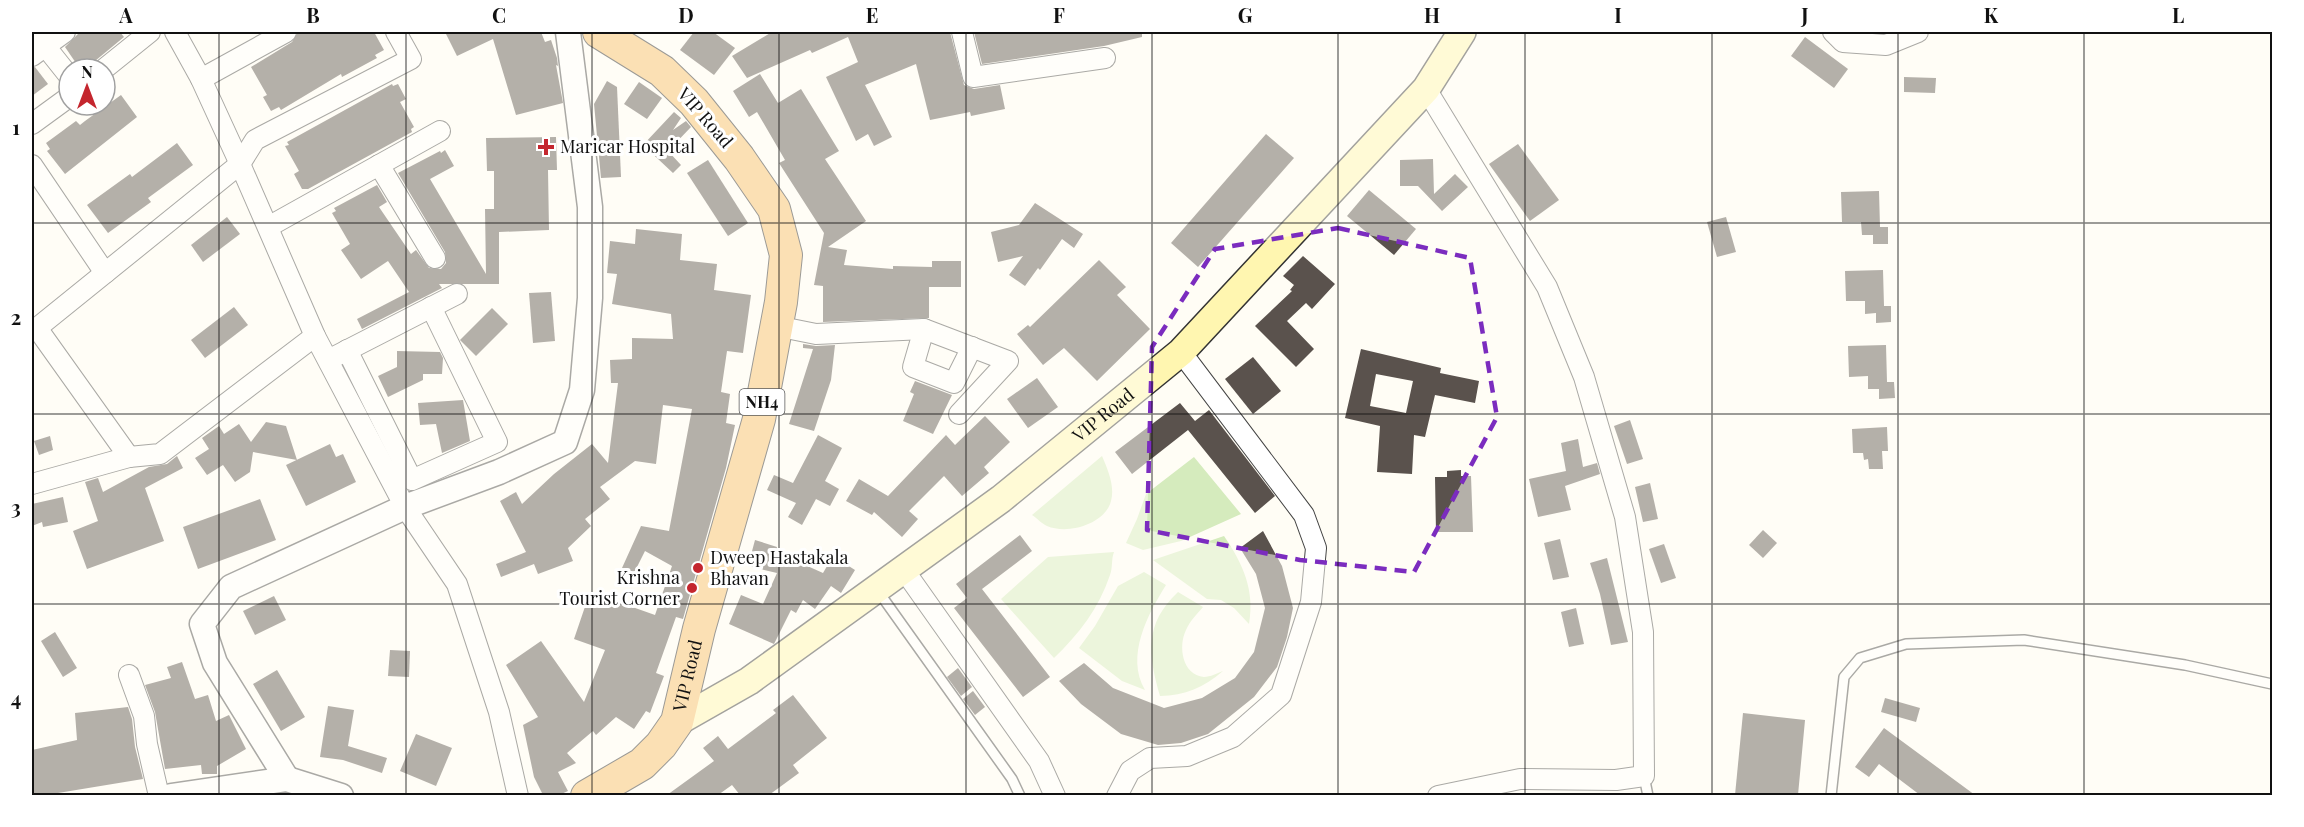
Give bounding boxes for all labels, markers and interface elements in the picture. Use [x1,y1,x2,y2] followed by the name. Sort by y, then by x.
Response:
[118,1,133,28] text: A
[306,1,320,28] text: B
[492,1,506,28] text: C
[678,1,694,28] text: D
[866,1,878,28] text: E
[1053,1,1065,28] text: F
[1238,1,1253,28] text: G
[1424,1,1440,28] text: H
[1614,1,1622,28] text: I
[1800,1,1809,28] text: J
[1984,1,1999,28] text: K
[2172,1,2184,28] text: L
[57,57,117,117] north arrow
[81,61,93,82] text: N
[672,81,739,153] street label: VIP Road
[12,113,20,140] text: 1
[560,134,695,158] place label: Maricar Hospital
[537,138,555,156] marker: Maricar Hospital
[11,303,21,330] text: 2
[1066,382,1139,448] street label: VIP Road
[740,389,784,415] road number: NH4
[11,493,21,520] text: 3
[710,545,849,590] place label: Dweep Hastakala Bhavan
[691,561,705,575] marker: Dweep Hastakala Bhavan
[559,565,680,610] place label: Krishna Tourist Corner
[685,581,699,595] marker: Krishna Tourist Corner
[667,637,707,715] street label: VIP Road
[11,684,21,711] text: 4

